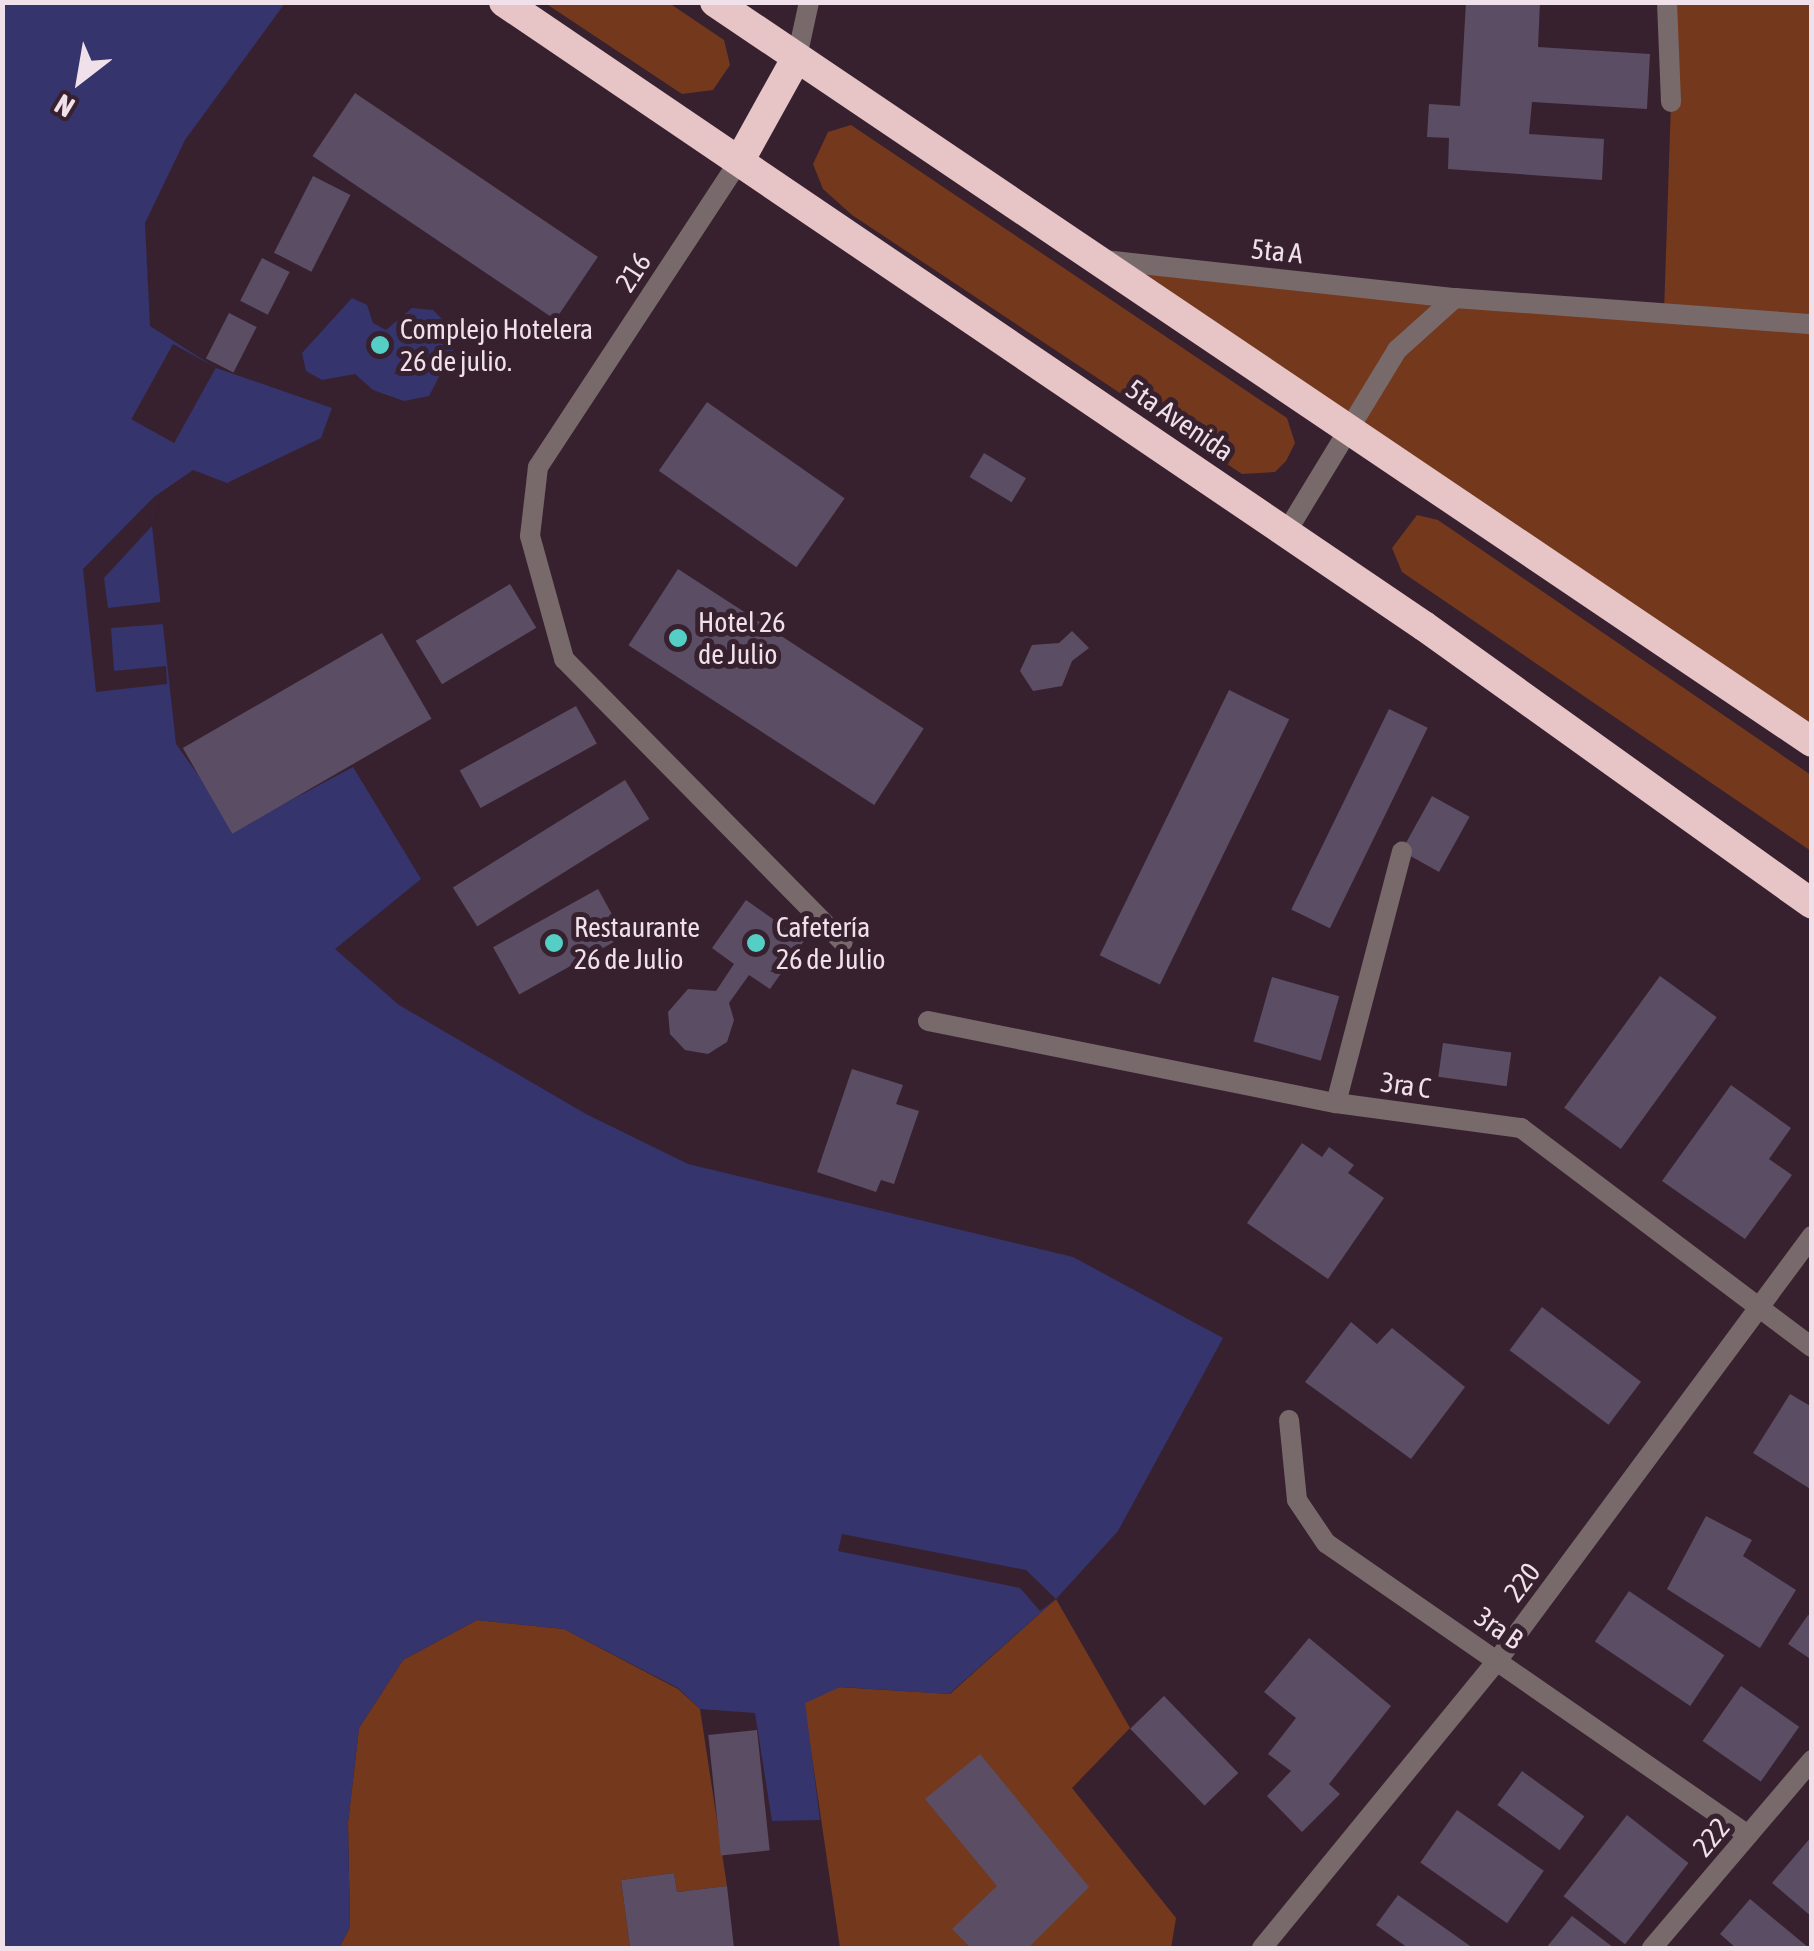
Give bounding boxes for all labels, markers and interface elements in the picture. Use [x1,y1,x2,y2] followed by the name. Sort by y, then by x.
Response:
[30,30,130,130] north arrow
[49,88,80,124] text: N
[1249,232,1305,270] street label: 5ta A
[608,246,658,298] street label: 216
[400,312,593,378] place label: Complejo Hotelera 26 de julio.
[369,334,391,356] marker: Complejo Hotelera 26 de julio.
[1120,372,1240,468] street label: 5ta Avenida
[698,605,785,671] place label: Hotel 26 de Julio
[667,627,689,649] marker: Hotel 26 de Julio
[574,910,700,976] place label: Restaurante 26 de Julio
[776,910,885,976] place label: Cafetería 26 de Julio
[543,932,565,954] marker: Restaurante 26 de Julio
[745,932,767,954] marker: Cafetería 26 de Julio
[1379,1065,1433,1105] street label: 3ra C
[1497,1556,1547,1608] street label: 220
[1468,1600,1530,1656] street label: 3ra B
[1685,1811,1737,1863] street label: 222

